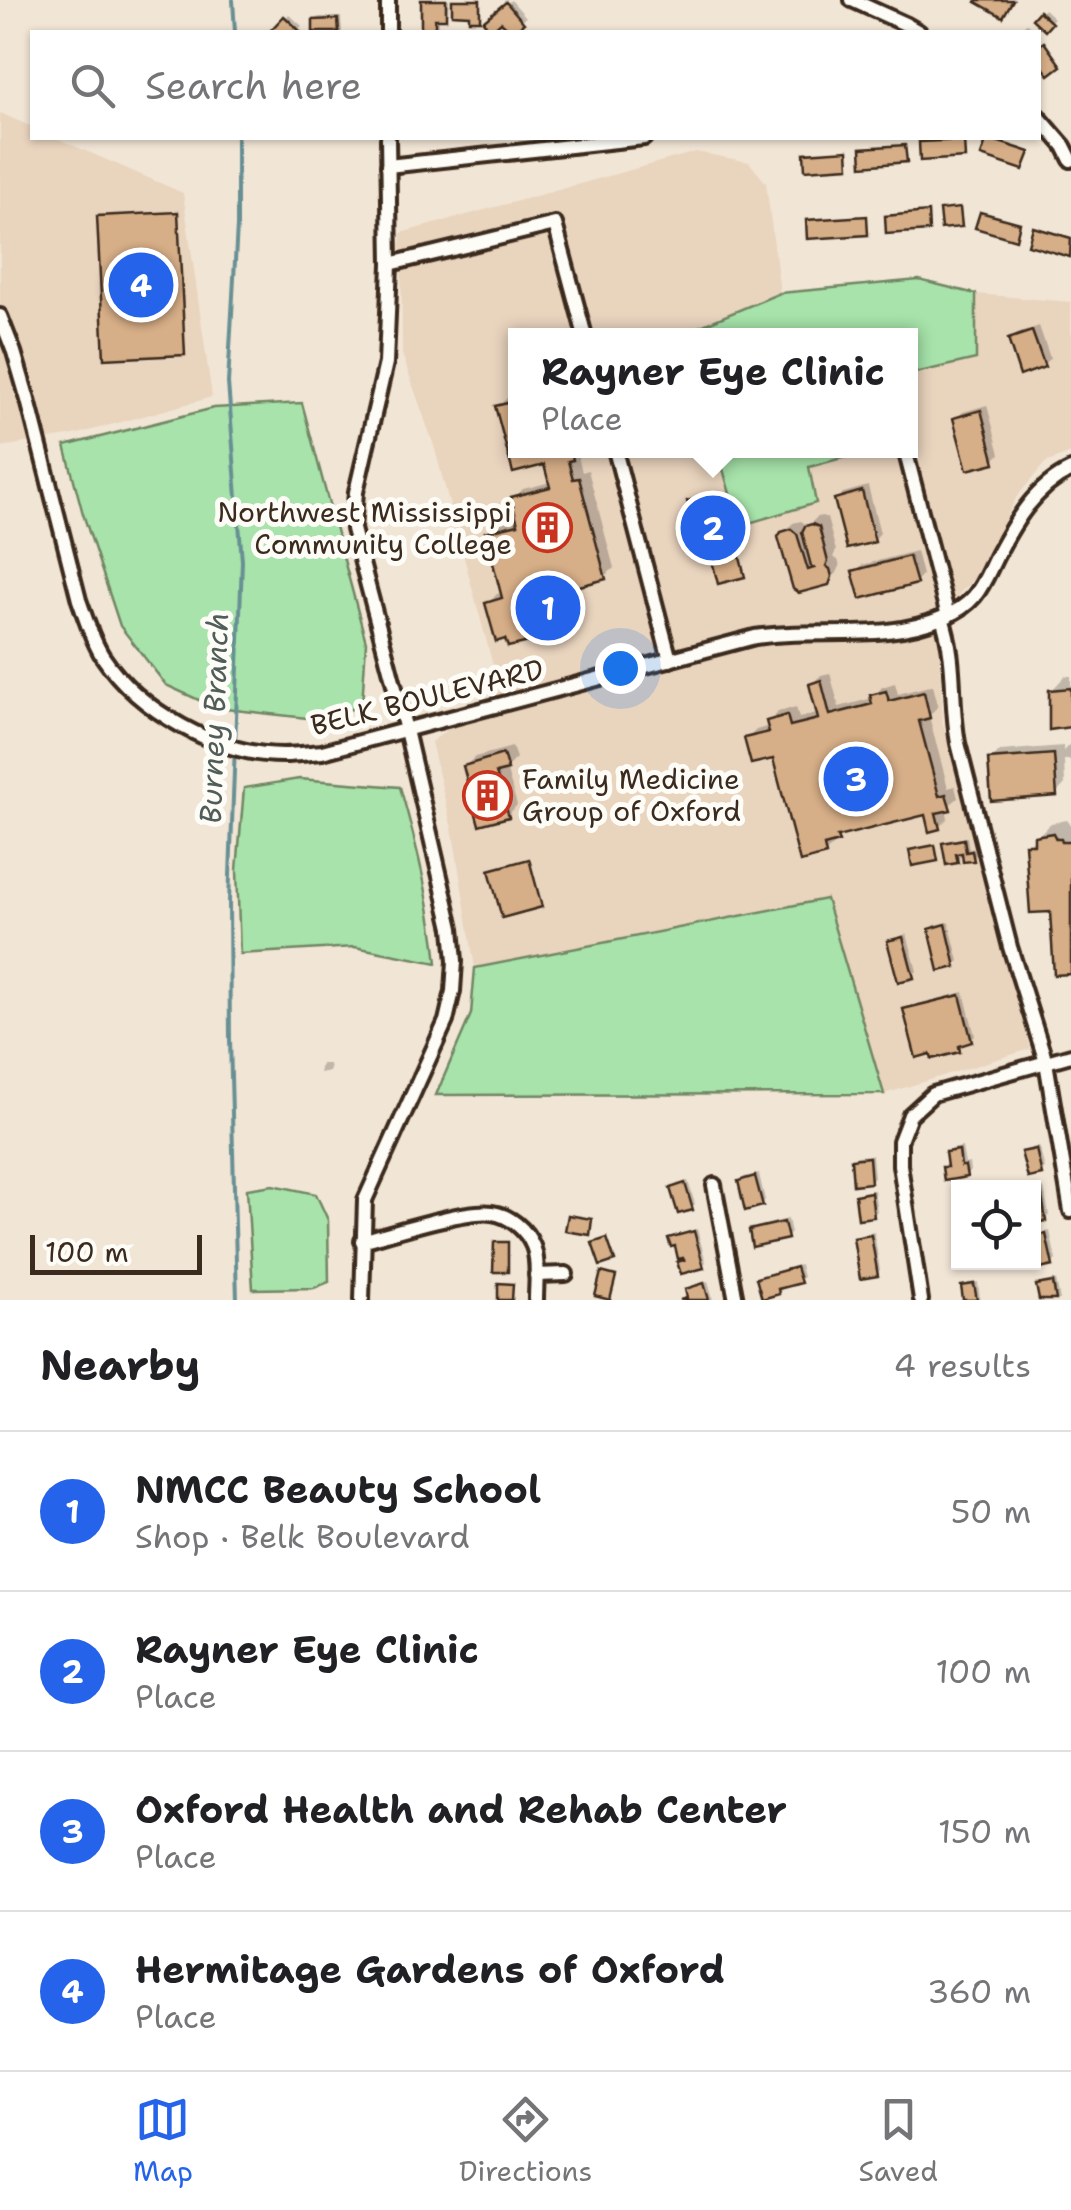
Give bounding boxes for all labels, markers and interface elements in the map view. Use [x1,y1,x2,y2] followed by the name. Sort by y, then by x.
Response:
[30,30,1041,140] search box
[65,58,120,113] icon: search
[145,60,362,111] text: Search here
[108,248,174,322] pin: 4
[508,328,918,458] popup
[541,346,885,397] text: Rayner Eye Clinic
[541,397,623,440] text: Place
[680,490,746,566] pin: 2
[217,493,512,563] place label: Northwest Mississippi Community College
[521,502,573,554] building icon: Northwest Mississippi Community College
[516,570,580,646] pin: 1
[190,611,238,825] water label: Burney Branch
[595,643,646,694] your location
[307,650,547,744] street label: BELK BOULEVARD
[824,742,888,816] pin: 3
[522,760,741,830] place label: Family Medicine Group of Oxford
[461,769,513,821] building icon: Family Medicine Group of Oxford
[951,1180,1041,1270] map controls
[951,1180,1041,1270] button: locate
[30,1230,202,1274] scale bar
[45,1233,129,1271] text: 100 m
[40,1337,200,1393] text: Nearby
[894,1344,1031,1387] text: 4 results
[135,1464,541,1515] text: NMCC Beauty School
[65,1490,80,1533] text: 1
[951,1490,1031,1533] text: 50 m
[135,1515,470,1558] text: Shop · Belk Boulevard
[135,1624,479,1675] text: Rayner Eye Clinic
[61,1650,84,1693] text: 2
[935,1650,1031,1693] text: 100 m
[135,1675,217,1718] text: Place
[135,1784,787,1835] text: Oxford Health and Rehab Center
[61,1810,84,1853] text: 3
[938,1810,1031,1853] text: 150 m
[135,1835,217,1878] text: Place
[135,1944,725,1995] text: Hermitage Gardens of Oxford
[61,1970,84,2013] text: 4
[927,1970,1031,2013] text: 360 m
[135,1995,217,2038] text: Place
[133,2092,193,2190] tab: Map
[459,2092,592,2190] tab: Directions
[858,2092,938,2190] tab: Saved

